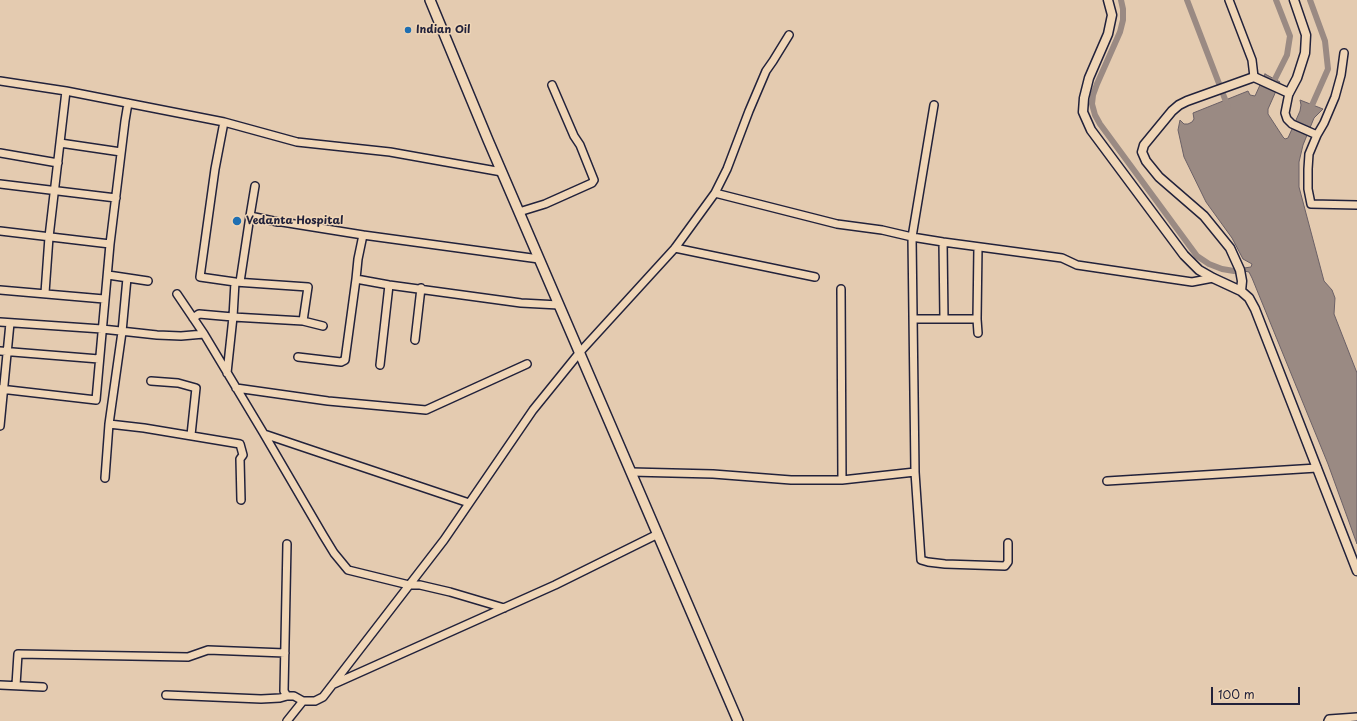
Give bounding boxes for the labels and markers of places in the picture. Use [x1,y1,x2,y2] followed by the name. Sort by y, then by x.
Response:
[416,23,470,37] place label: Indian Oil
[403,25,413,35] marker: Indian Oil
[246,214,343,228] place label: Vedanta Hospital
[231,215,243,227] marker: Vedanta Hospital

